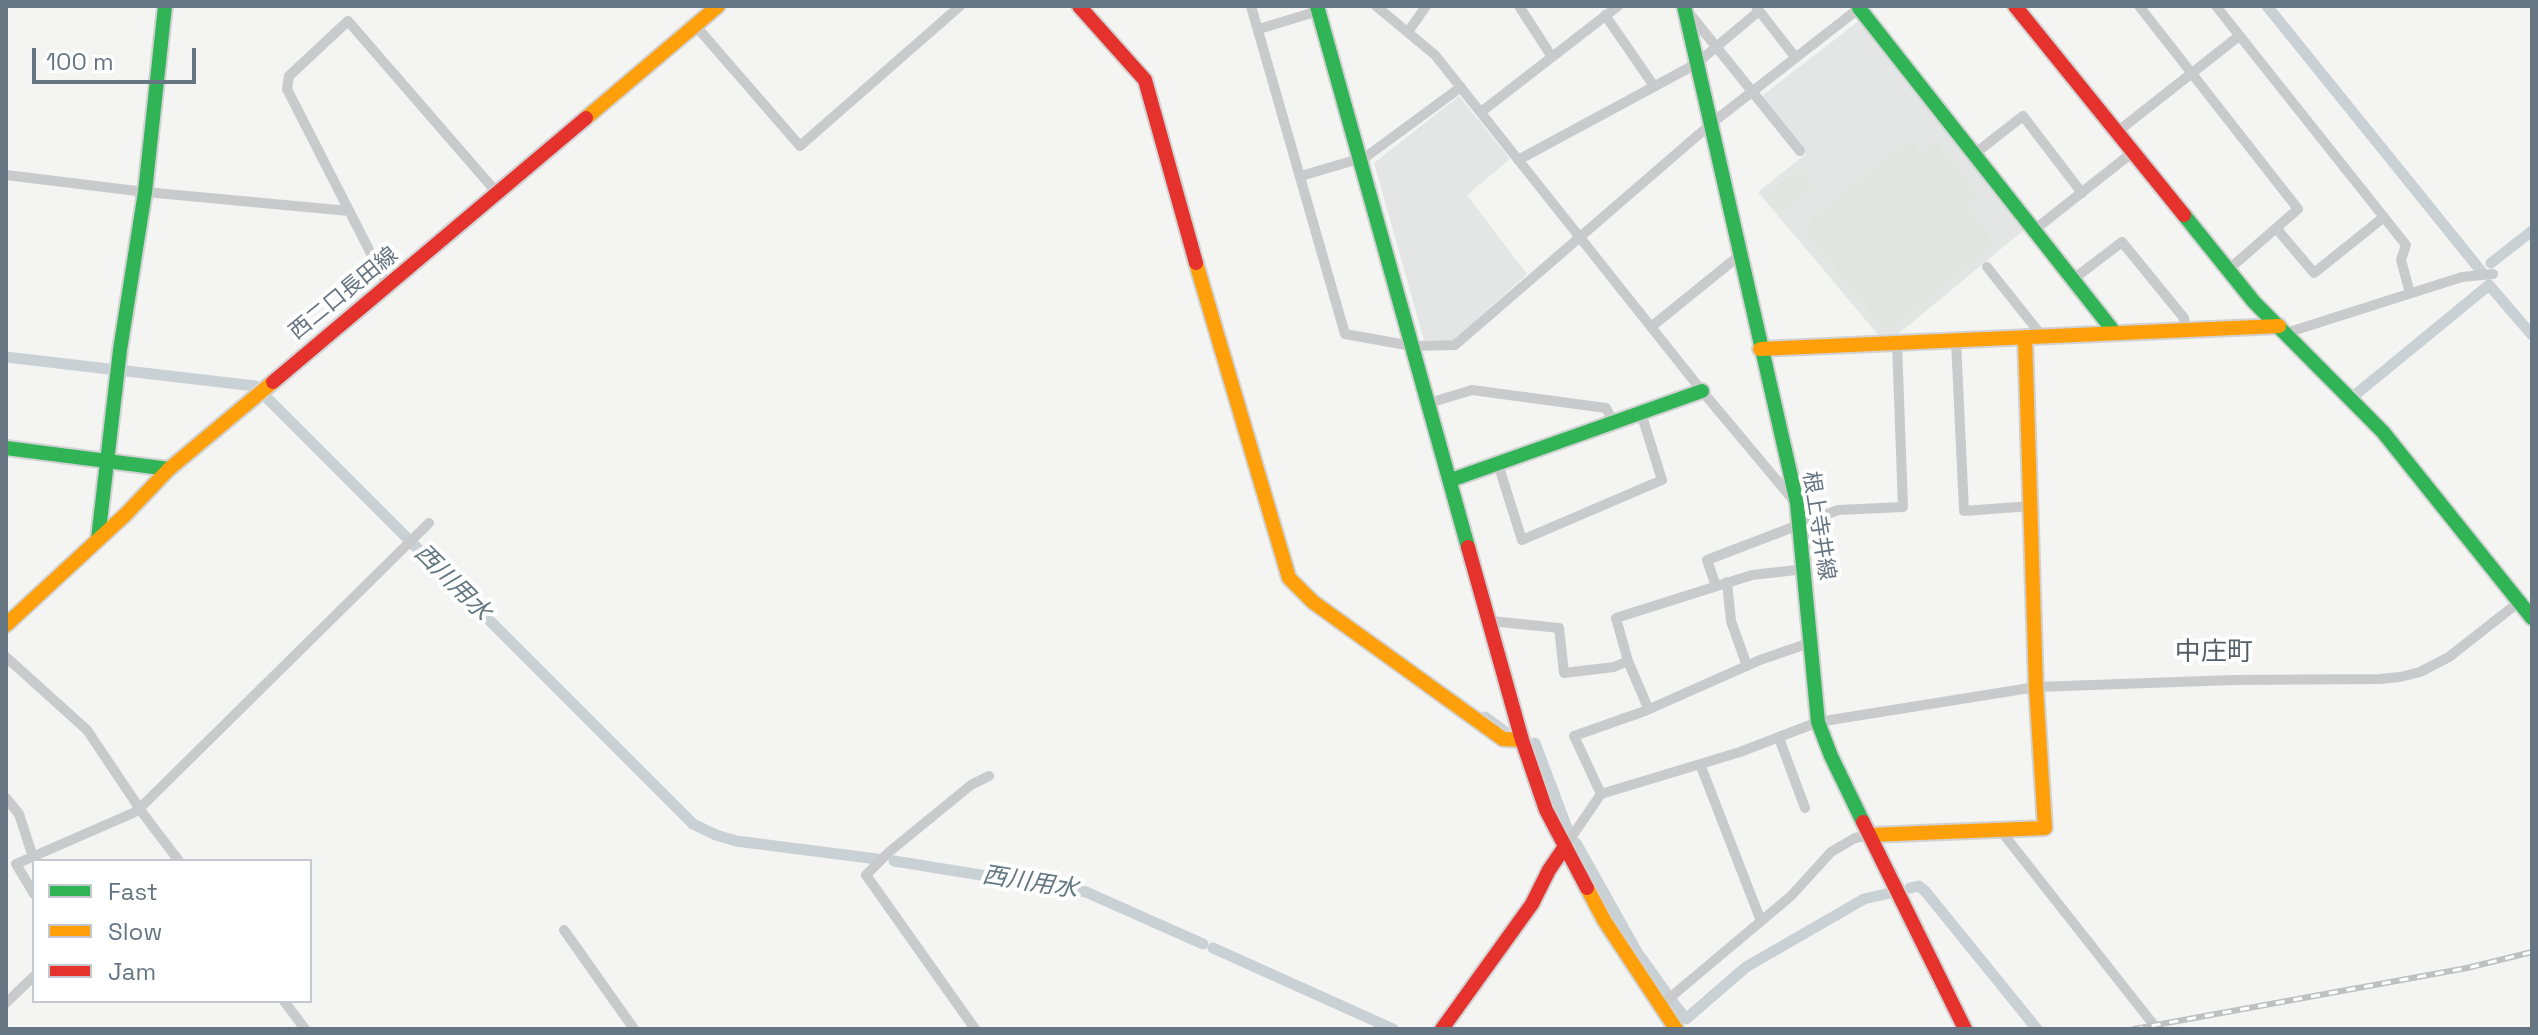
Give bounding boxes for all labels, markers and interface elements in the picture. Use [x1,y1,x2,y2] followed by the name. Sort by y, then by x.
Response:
[36,32,200,82] scale bar
[46,46,114,77] text: 100 m
[284,242,404,346] street label: 西二口長田線
[1796,470,1840,582] street label: 根上寺井線
[408,539,496,627] water label: 西川用水
[2175,637,2253,669] district label: 中庄町
[32,859,312,1003] legend
[980,861,1080,905] water label: 西川用水
[108,876,158,907] text: Fast
[108,916,162,947] text: Slow
[108,956,156,987] text: Jam

